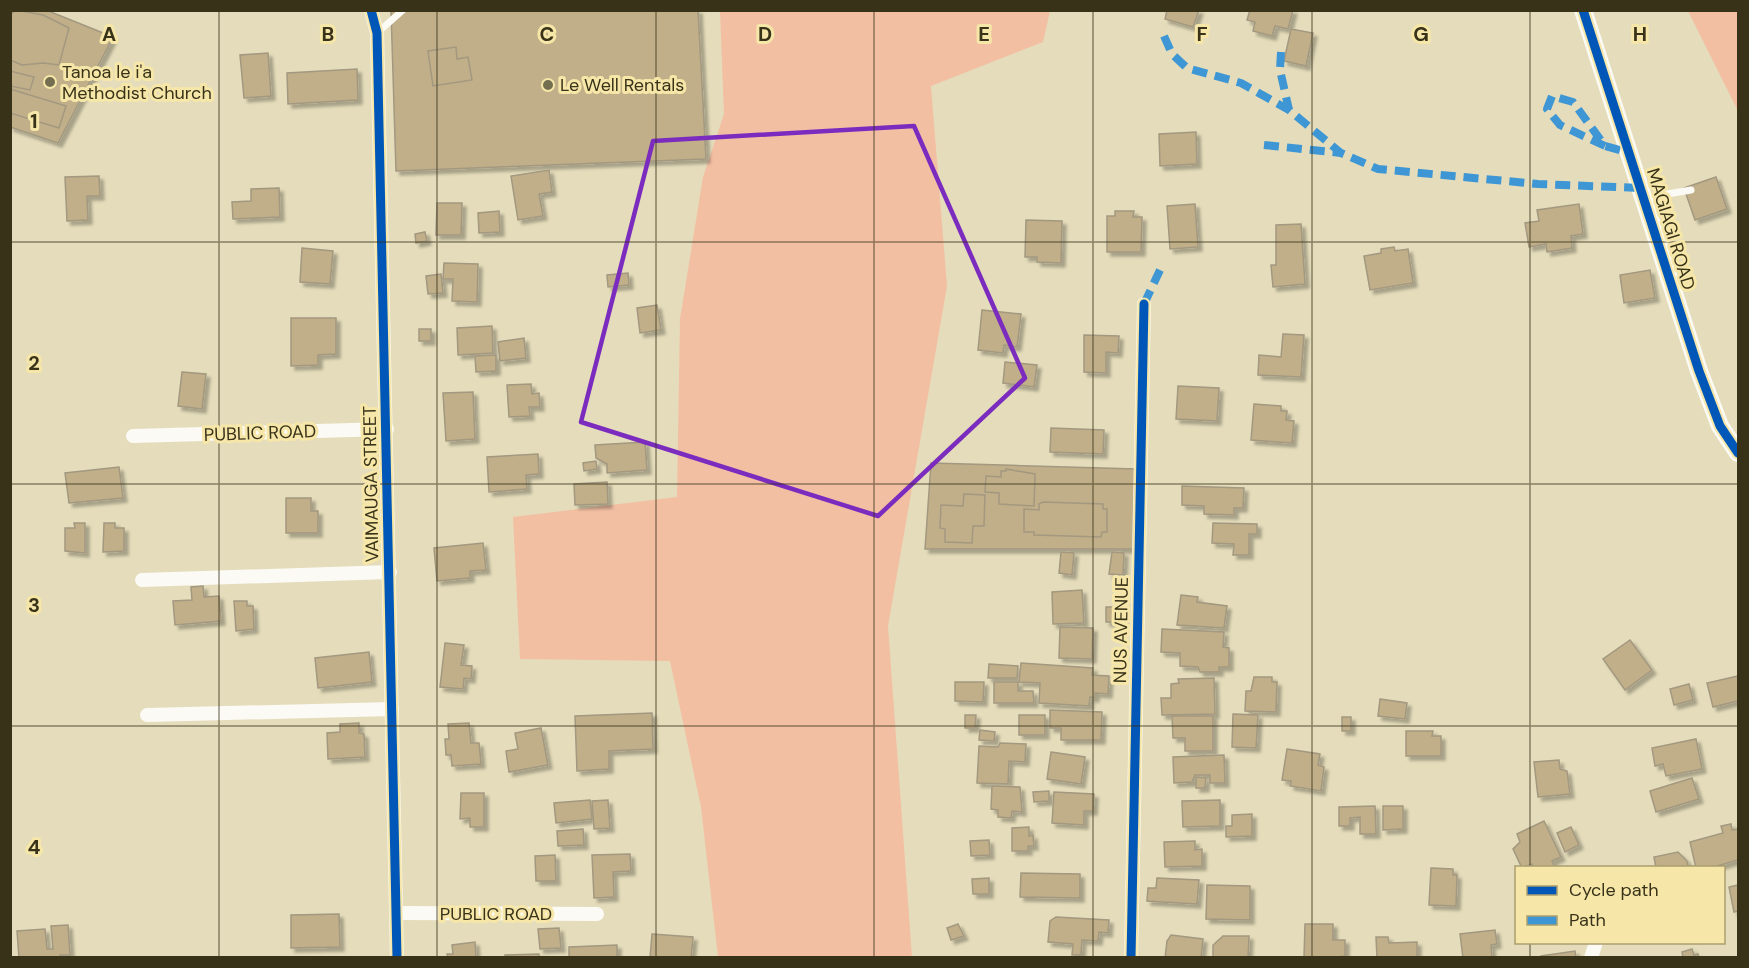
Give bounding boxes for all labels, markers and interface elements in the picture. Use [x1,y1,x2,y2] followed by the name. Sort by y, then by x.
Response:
[102,21,116,47] text: A
[322,21,334,47] text: B
[540,21,554,47] text: C
[758,21,772,47] text: D
[978,21,990,47] text: E
[1196,21,1208,47] text: F
[1413,21,1429,47] text: G
[1633,21,1647,47] text: H
[62,60,212,105] place label: Tanoa le i'a Methodist Church
[560,73,684,97] place label: Le Well Rentals
[43,75,57,89] marker: Tanoa le i'a Methodist Church
[541,78,555,92] marker: Le Well Rentals
[30,108,38,134] text: 1
[1641,165,1701,293] street label: MAGIAGI ROAD
[28,350,40,376] text: 2
[358,406,384,562] street label: VAIMAUGA STREET
[203,419,317,447] street label: PUBLIC ROAD
[1108,577,1134,683] street label: NUS AVENUE
[28,592,40,618] text: 3
[28,834,41,860] text: 4
[1515,866,1725,944] legend
[1569,878,1659,902] text: Cycle path
[440,902,552,926] street label: PUBLIC ROAD
[1569,908,1606,932] text: Path

